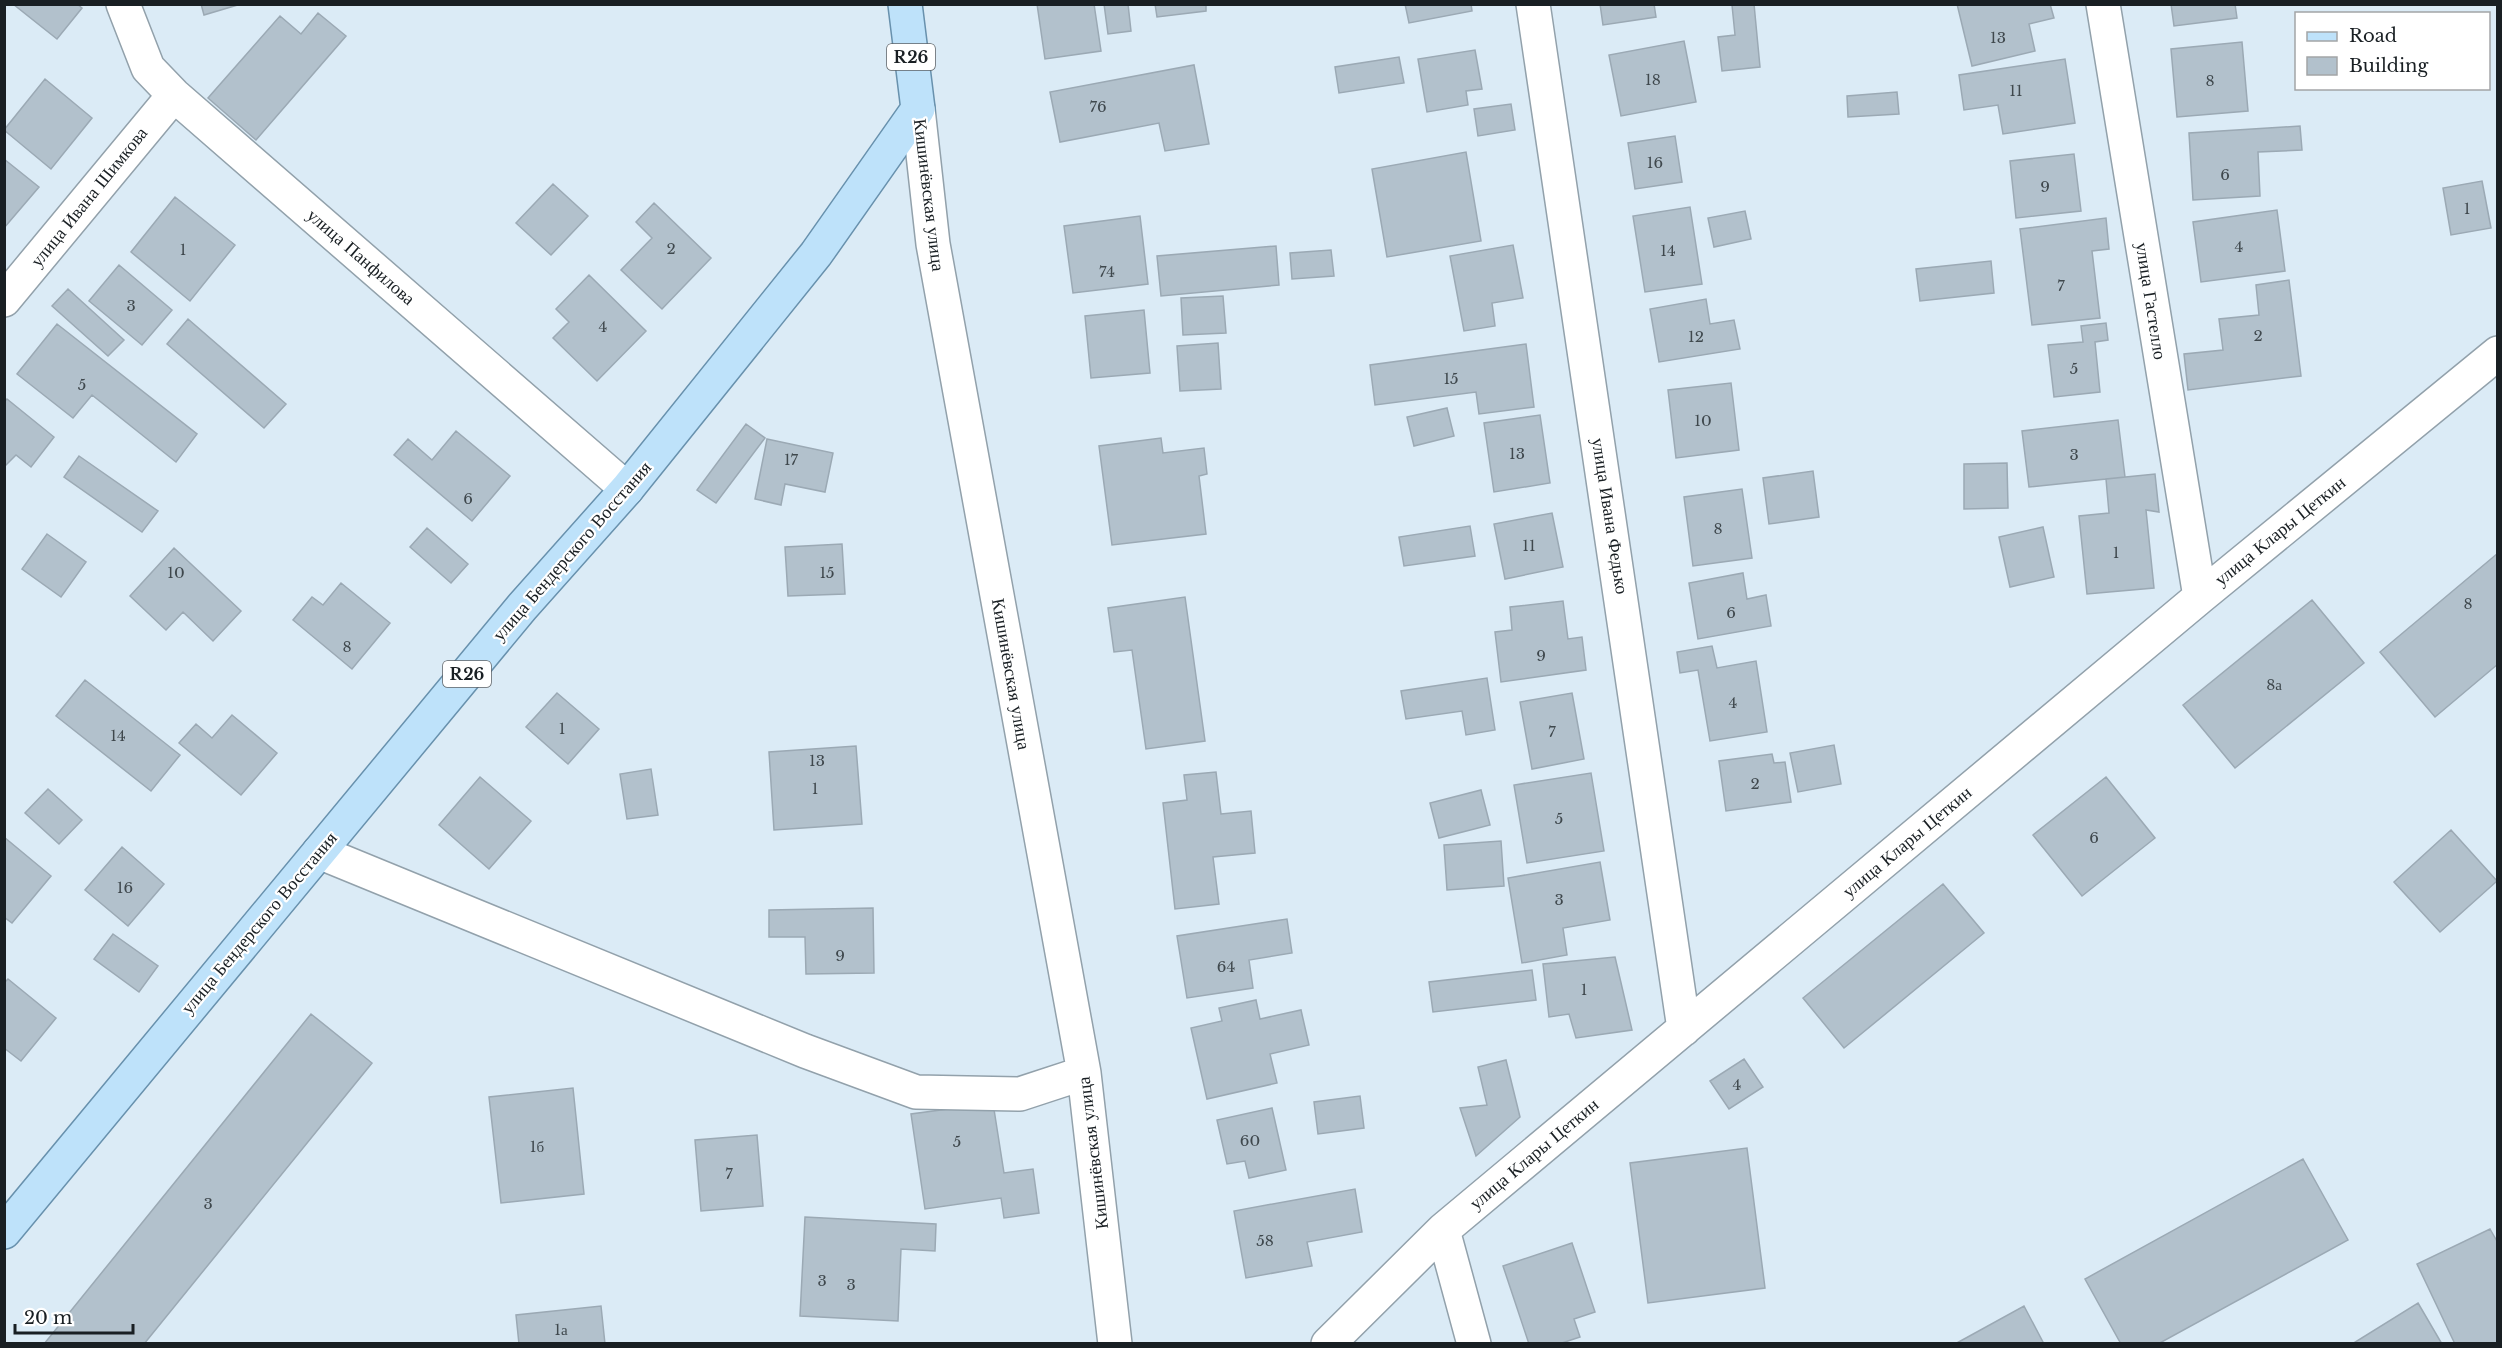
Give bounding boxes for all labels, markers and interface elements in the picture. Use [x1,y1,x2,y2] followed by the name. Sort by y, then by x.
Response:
[2295,12,2490,90] legend
[2349,25,2397,47] text: Road
[1990,28,2006,47] house number: 13
[887,44,935,70] road number: R26
[2349,55,2428,77] text: Building
[1645,70,1661,89] house number: 18
[2205,71,2215,90] house number: 8
[2009,81,2023,100] house number: 11
[1089,97,1107,116] house number: 76
[909,117,949,273] street label: Кишинёвская улица
[26,122,152,272] street label: улица Ивана Шимкова
[1647,153,1663,172] house number: 16
[2220,165,2230,184] house number: 6
[2040,177,2050,196] house number: 9
[2464,199,2470,218] house number: 1
[303,204,419,310] street label: улица Панфилова
[2235,237,2243,256] house number: 4
[666,239,676,258] house number: 2
[180,240,186,259] house number: 1
[1660,241,1676,260] house number: 14
[2131,241,2171,361] street label: улица Гастелло
[1099,262,1115,281] house number: 74
[2057,276,2065,295] house number: 7
[126,296,136,315] house number: 3
[599,317,607,336] house number: 4
[2253,326,2263,345] house number: 2
[1688,327,1704,346] house number: 12
[2070,359,2078,378] house number: 5
[1443,369,1459,388] house number: 15
[78,375,86,394] house number: 5
[1694,411,1712,430] house number: 10
[1587,436,1633,596] street label: улица Ивана Федько
[1509,444,1525,463] house number: 13
[2069,445,2079,464] house number: 3
[784,450,799,469] house number: 17
[488,457,656,645] street label: улица Бендерского Восстания
[2210,471,2350,590] street label: улица Клары Цеткин
[463,489,473,508] house number: 6
[1713,519,1723,538] house number: 8
[1522,536,1536,555] house number: 11
[2113,543,2119,562] house number: 1
[167,563,185,582] house number: 10
[819,563,835,582] house number: 15
[2463,594,2473,613] house number: 8
[987,597,1035,751] street label: Кишинёвская улица
[1726,603,1736,622] house number: 6
[342,637,352,656] house number: 8
[1536,646,1546,665] house number: 9
[443,661,491,687] road number: R26
[2266,675,2282,694] house number: 8а
[1729,693,1737,712] house number: 4
[559,719,565,738] house number: 1
[1548,722,1556,741] house number: 7
[110,726,126,745] house number: 14
[809,751,825,770] house number: 13
[1750,774,1760,793] house number: 2
[812,779,818,798] house number: 1
[1838,781,1976,902] street label: улица Клары Цеткин
[1555,809,1563,828] house number: 5
[176,828,342,1018] street label: улица Бендерского Восстания
[2089,828,2099,847] house number: 6
[117,878,133,897] house number: 16
[1554,890,1564,909] house number: 3
[835,946,845,965] house number: 9
[1217,957,1235,976] house number: 64
[1581,980,1587,999] house number: 1
[1073,1075,1113,1231] street label: Кишинёвская улица
[1733,1075,1741,1094] house number: 4
[1465,1093,1603,1214] street label: улица Клары Цеткин
[1240,1131,1260,1150] house number: 60
[953,1132,961,1151] house number: 5
[530,1137,545,1156] house number: 1б
[725,1164,733,1183] house number: 7
[203,1194,213,1213] house number: 3
[1256,1231,1274,1250] house number: 58
[817,1271,827,1290] house number: 3
[846,1275,856,1294] house number: 3
[15,1297,134,1335] scale bar
[24,1307,72,1329] text: 20 m
[554,1320,568,1339] house number: 1а

